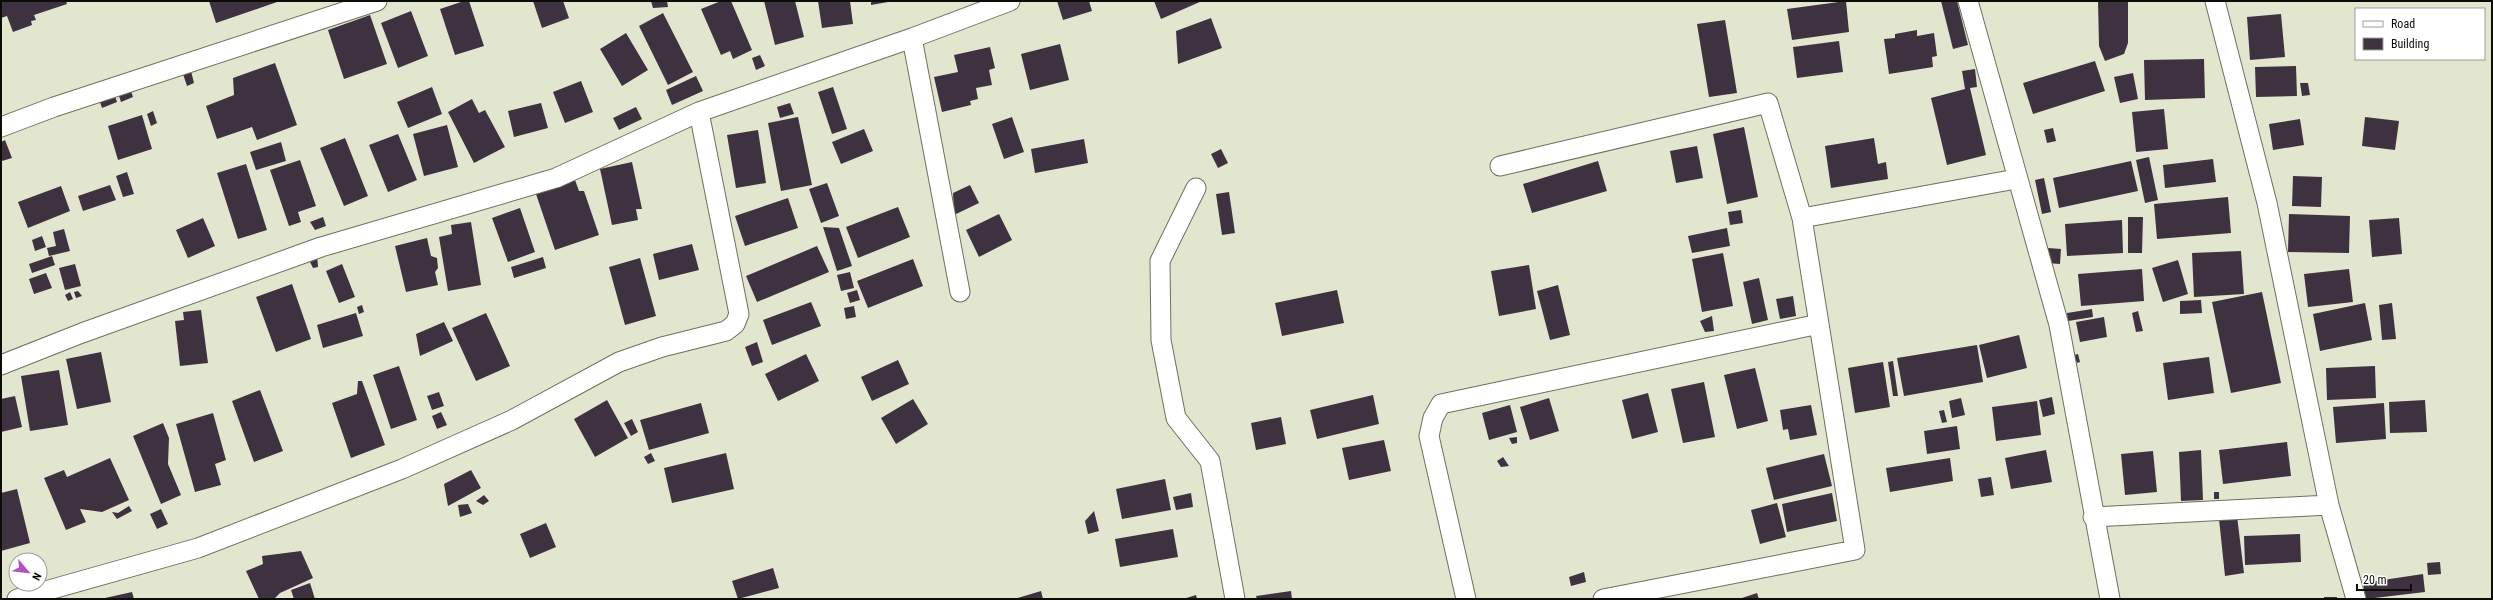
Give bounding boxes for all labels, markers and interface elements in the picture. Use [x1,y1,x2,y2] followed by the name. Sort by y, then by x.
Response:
[2355,8,2485,60] legend
[2391,17,2415,31] text: Road
[2391,37,2429,51] text: Building
[8,552,48,592] north arrow
[2357,566,2411,592] scale bar
[29,570,44,583] text: N
[2363,573,2387,587] text: 20 m

